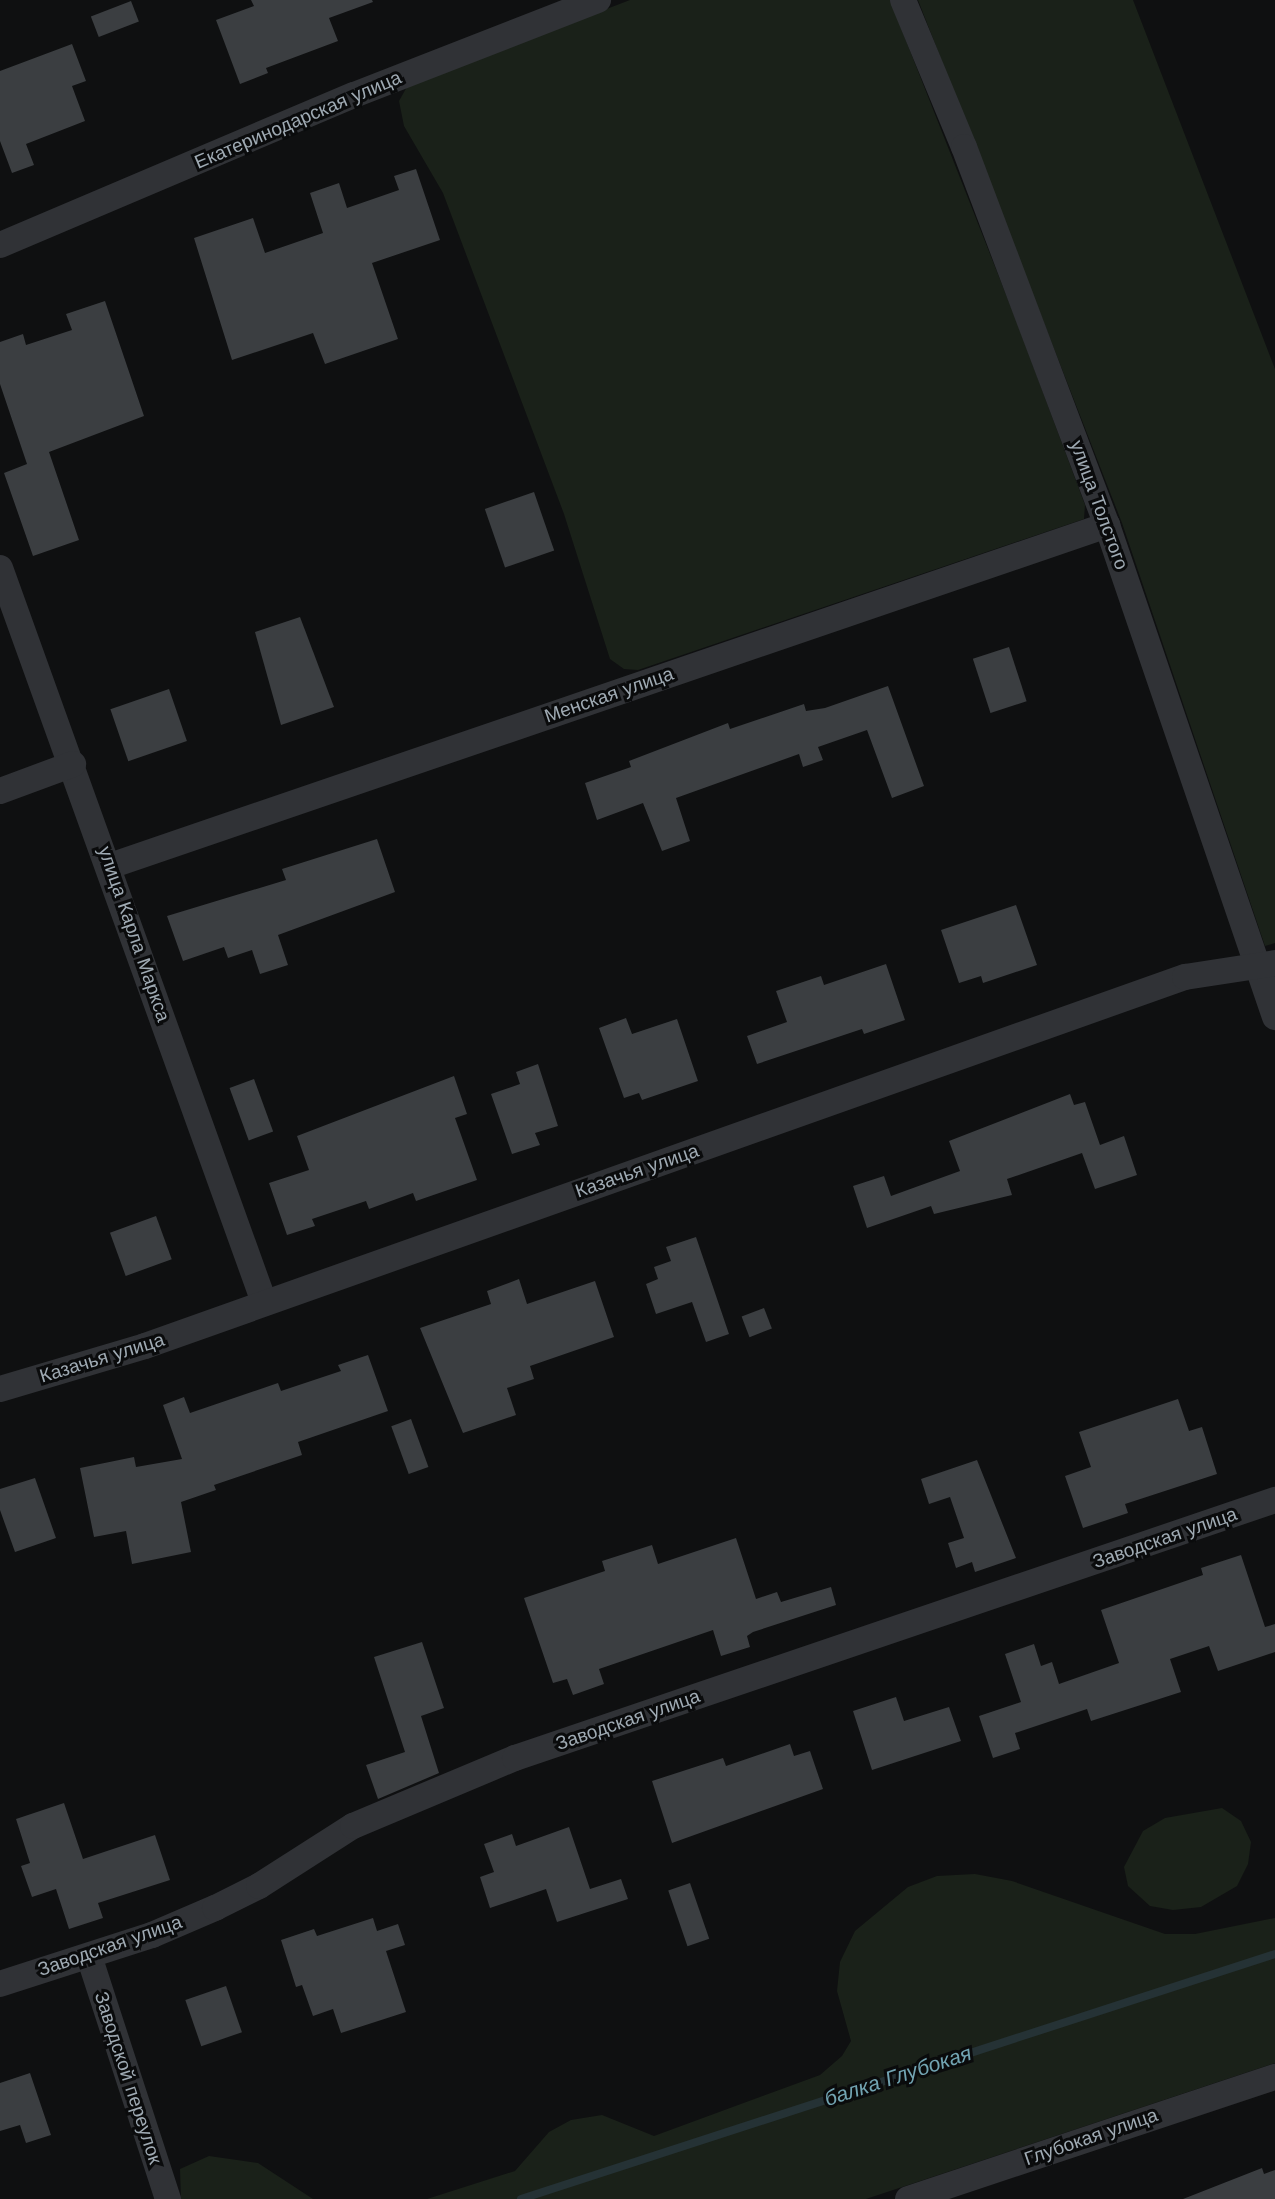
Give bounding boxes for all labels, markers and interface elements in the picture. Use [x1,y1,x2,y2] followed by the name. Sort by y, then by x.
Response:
[191,66,405,174] street label: Екатеринодарская улица
[1065,437,1133,573] street label: улица Толстого
[542,662,676,728] street label: Менская улица
[93,843,175,1025] street label: улица Карла Маркса
[572,1139,702,1203] street label: Казачья улица
[37,1328,167,1388] street label: Казачья улица
[1090,1503,1240,1573] street label: Заводская улица
[553,1685,703,1755] street label: Заводская улица
[35,1911,185,1981] street label: Заводская улица
[89,1989,167,2167] street label: Заводской переулок
[821,2040,975,2112] water label: балка Глубокая
[1021,2103,1161,2171] street label: Глубокая улица

